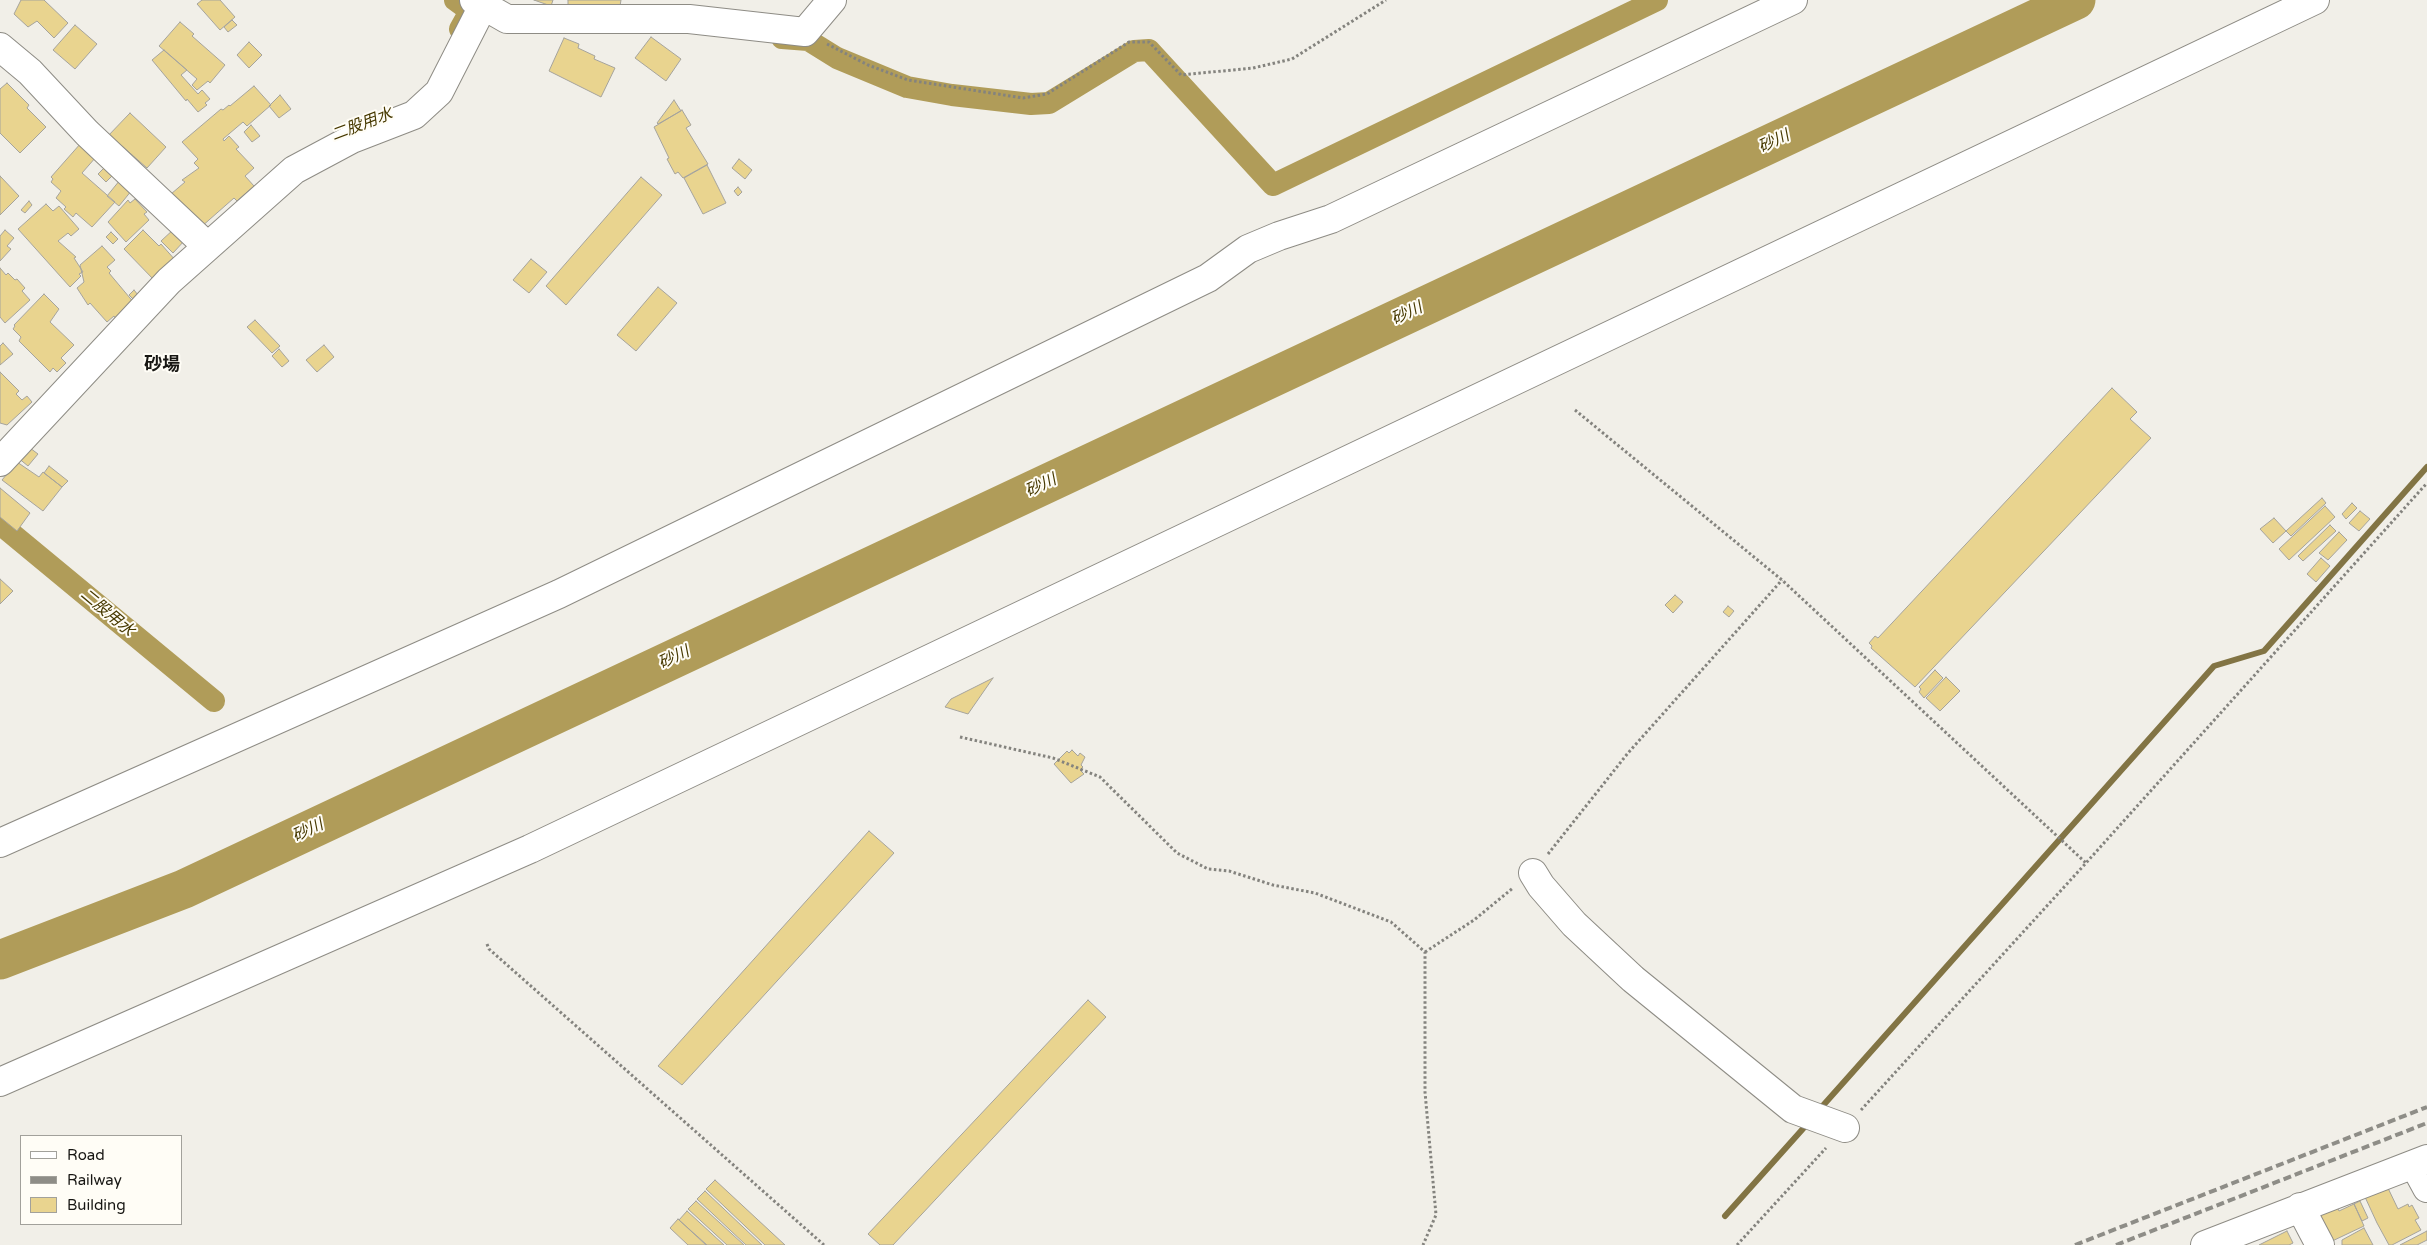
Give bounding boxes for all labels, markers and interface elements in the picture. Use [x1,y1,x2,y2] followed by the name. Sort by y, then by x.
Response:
[329,105,395,145] water label: 二股用水
[1755,127,1793,157] water label: 砂川
[1388,299,1426,329] water label: 砂川
[144,354,180,376] district label: 砂場
[1022,471,1060,501] water label: 砂川
[76,585,138,641] water label: 二股用水
[655,643,693,673] water label: 砂川
[289,816,327,846] water label: 砂川
[20,1135,182,1225] legend
[67,1146,105,1164] text: Road
[67,1171,122,1189] text: Railway
[67,1196,126,1214] text: Building

